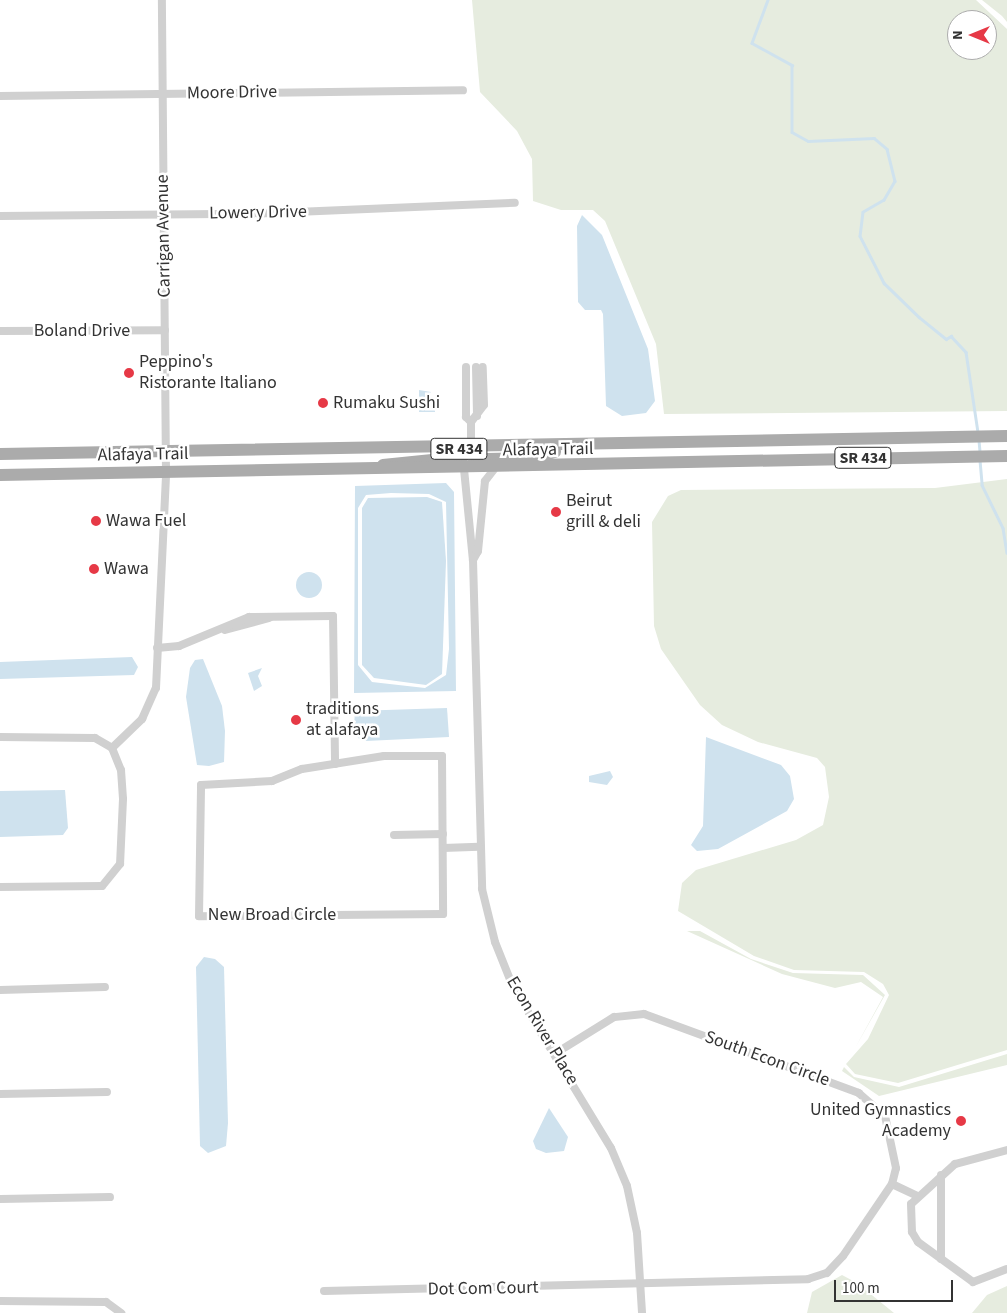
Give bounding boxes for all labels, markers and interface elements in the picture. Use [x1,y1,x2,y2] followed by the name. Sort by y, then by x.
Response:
[947,10,997,60] north arrow
[948,30,968,40] text: N
[187,81,277,105] street label: Moore Drive
[152,174,176,298] street label: Carrigan Avenue
[209,201,307,225] street label: Lowery Drive
[34,320,130,342] street label: Boland Drive
[139,352,277,394] place label: Peppino's Ristorante Italiano
[123,367,135,379] marker: Peppino's Ristorante Italiano
[333,392,440,414] place label: Rumaku Sushi
[317,397,329,409] marker: Rumaku Sushi
[430,436,488,462] road number: SR 434
[502,438,594,462] street label: Alafaya Trail
[97,443,189,467] street label: Alafaya Trail
[834,444,892,472] road number: SR 434
[566,491,641,534] place label: Beirut grill & deli
[550,506,562,518] marker: Beirut grill & deli
[106,510,186,532] place label: Wawa Fuel
[90,515,102,527] marker: Wawa Fuel
[104,558,149,580] place label: Wawa
[88,563,100,575] marker: Wawa
[306,699,379,742] place label: traditions at alafaya
[290,714,302,726] marker: traditions at alafaya
[208,904,336,926] street label: New Broad Circle
[501,973,583,1089] street label: Econ River Place
[702,1026,832,1092] street label: South Econ Circle
[810,1100,951,1142] place label: United Gymnastics Academy
[955,1115,967,1127] marker: United Gymnastics Academy
[837,1270,956,1302] scale bar
[427,1277,539,1301] street label: Dot Com Court
[842,1278,880,1299] text: 100 m

